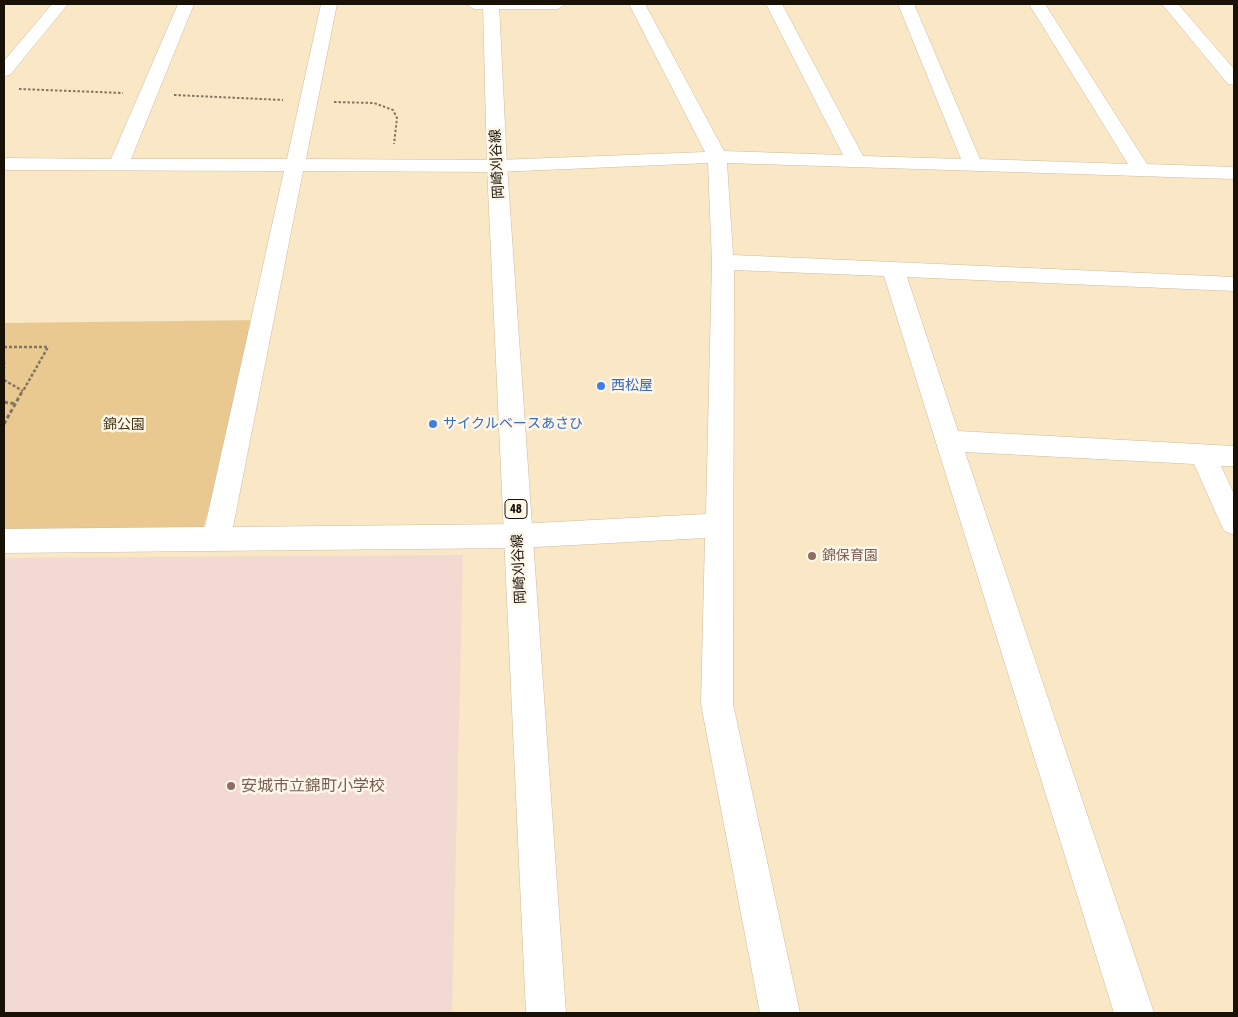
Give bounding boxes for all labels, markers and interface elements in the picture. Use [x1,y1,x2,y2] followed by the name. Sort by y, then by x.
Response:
[487,129,507,199] street label: 岡崎刈谷線
[611,378,653,394] place label: 西松屋
[595,380,607,392] marker: 西松屋
[443,416,583,432] place label: サイクルベースあさひ
[103,417,145,433] park label: 錦公園
[427,418,439,430] marker: サイクルベースあさひ
[505,499,527,518] road number: 48
[509,534,529,604] street label: 岡崎刈谷線
[822,548,878,564] place label: 錦保育園
[806,550,818,562] marker: 錦保育園
[241,776,385,796] place label: 安城市立錦町小学校
[225,780,237,792] marker: 安城市立錦町小学校

